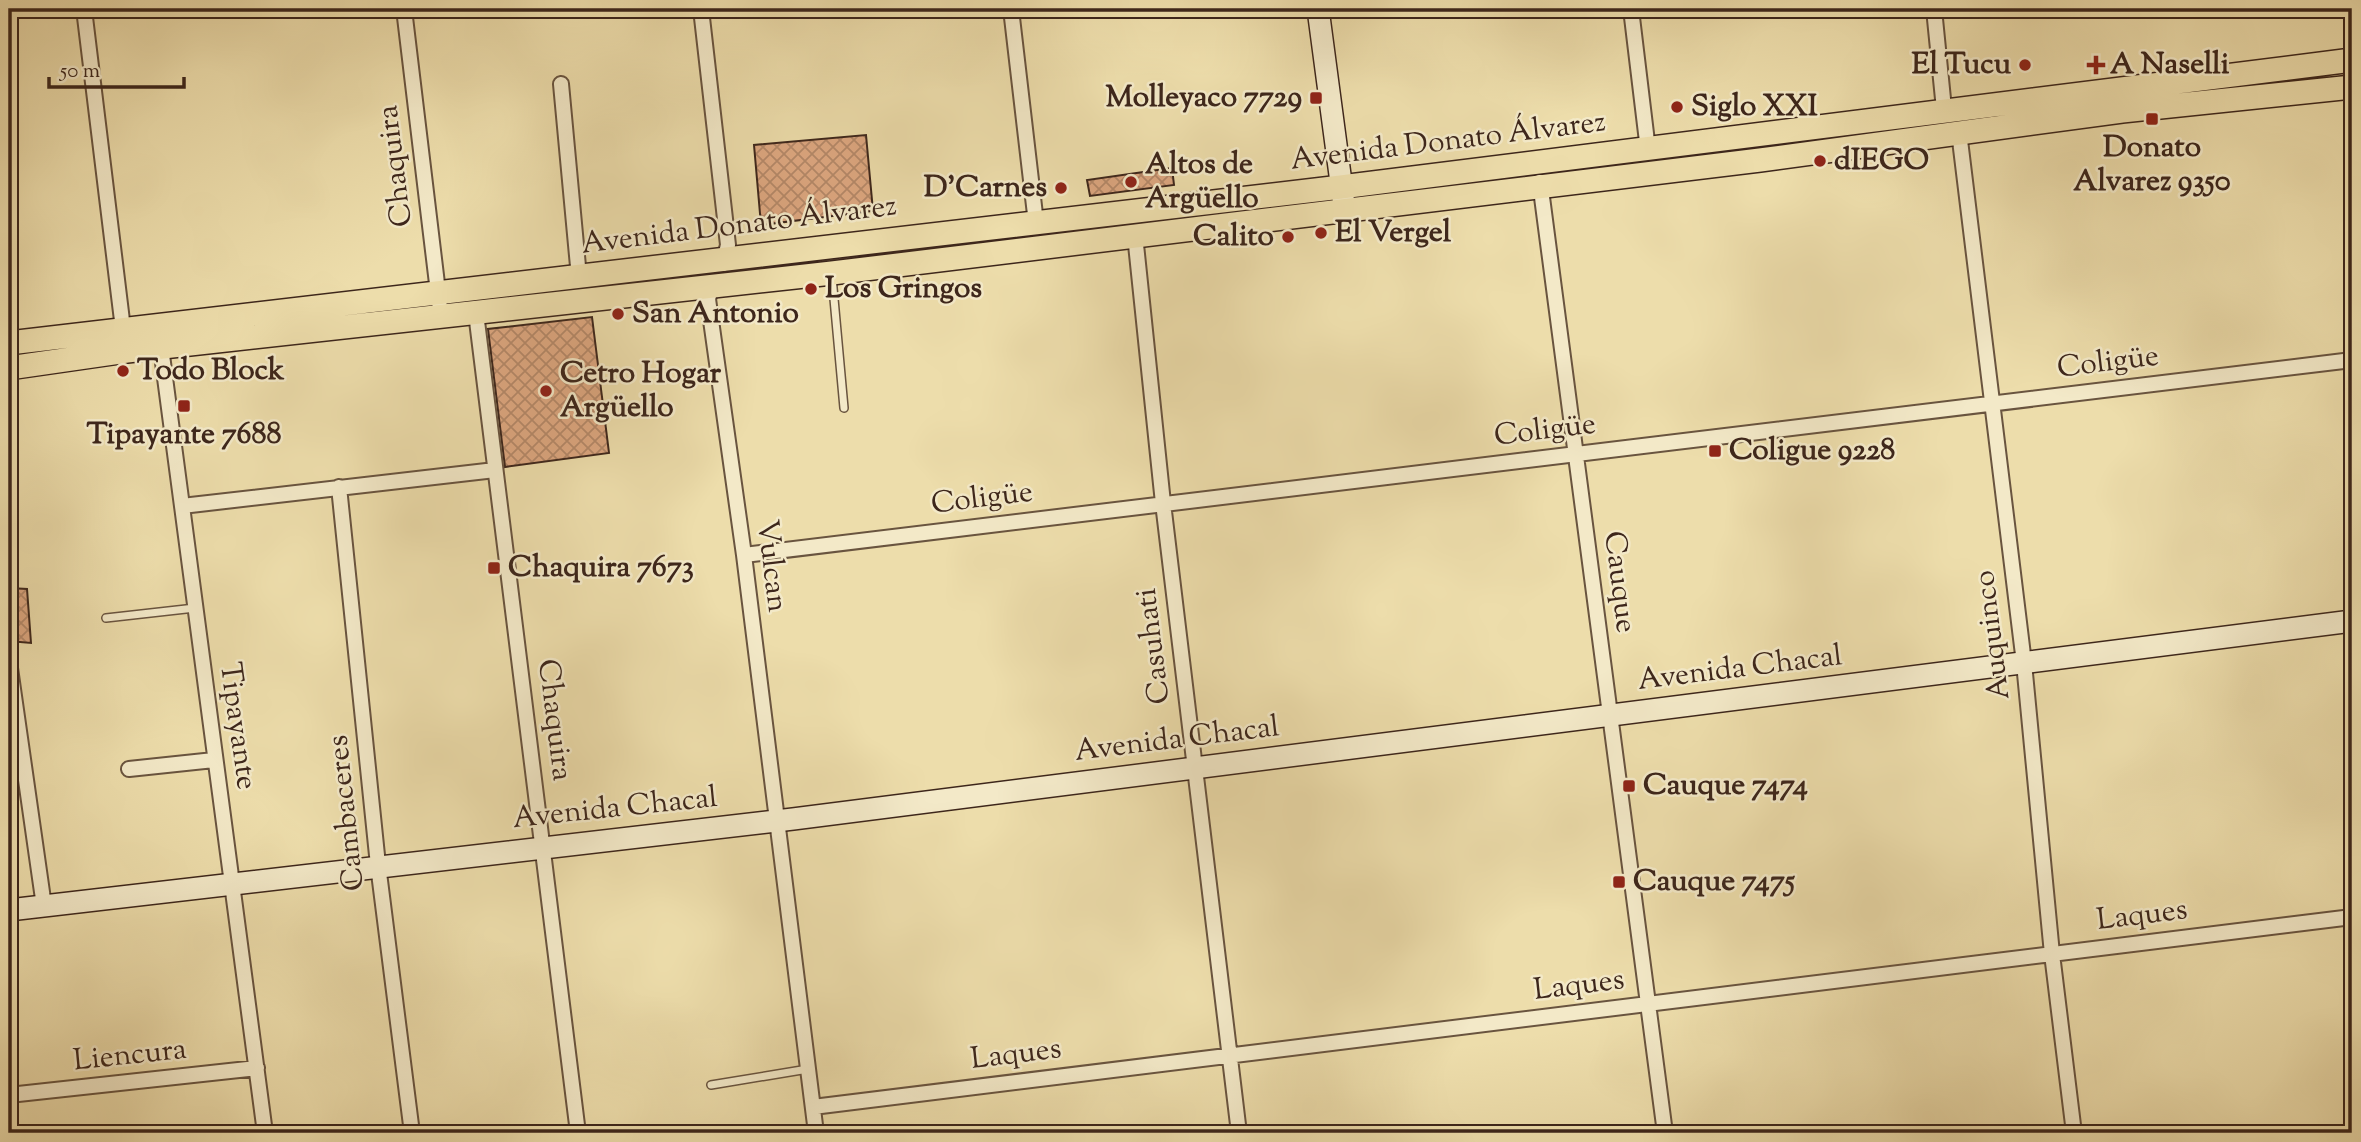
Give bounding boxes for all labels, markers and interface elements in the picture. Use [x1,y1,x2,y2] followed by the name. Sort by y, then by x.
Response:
[1912,44,2012,87] place label: El Tucu
[2110,44,2230,87] place label: A Naselli
[49,46,184,90] scale bar
[59,57,100,87] text: 50 m
[2017,57,2033,73] marker: El Tucu
[2088,57,2104,73] marker: A Naselli
[1106,77,1302,120] place label: Molleyaco 7729
[1691,86,1818,129] place label: Siglo XXI
[1308,90,1324,106] marker: Molleyaco 7729
[1669,99,1685,115] marker: Siglo XXI
[1288,101,1608,183] street label: Avenida Donato Álvarez
[367,102,425,229] street label: Chaquira
[2144,111,2160,127] marker: Donato Alvarez 9350
[2073,127,2231,204] place label: Donato Alvarez 9350
[1834,140,1929,183] place label: dIEGO
[1145,144,1259,221] place label: Altos de Argüello
[1812,153,1828,169] marker: dIEGO
[924,167,1047,210] place label: D'Carnes
[1123,174,1139,190] marker: Altos de Argüello
[1053,180,1069,196] marker: D'Carnes
[579,185,899,267] street label: Avenida Donato Álvarez
[1335,212,1452,255] place label: El Vergel
[1193,216,1274,259] place label: Calito
[1313,225,1329,241] marker: El Vergel
[1280,229,1296,245] marker: Calito
[825,268,982,311] place label: Los Gringos
[803,281,819,297] marker: Los Gringos
[632,293,799,336] place label: San Antonio
[610,306,626,322] marker: San Antonio
[2055,335,2161,391] street label: Coligüe
[137,350,285,393] place label: Todo Block
[560,353,722,430] place label: Cetro Hogar Argüello
[115,363,131,379] marker: Todo Block
[538,383,554,399] marker: Cetro Hogar Argüello
[176,398,192,414] marker: Tipayante 7688
[1492,403,1598,459] street label: Coligüe
[87,414,281,457] place label: Tipayante 7688
[1729,430,1895,473] place label: Coligue 9228
[1707,443,1723,459] marker: Coligue 9228
[929,471,1035,527] street label: Coligüe
[744,517,798,615] street label: Vulcan
[1591,529,1647,635] street label: Cauque
[508,547,694,590] place label: Chaquira 7673
[486,560,502,576] marker: Chaquira 7673
[1964,568,2022,702] street label: Auquinco
[1126,586,1182,706] street label: Casuhati
[1635,635,1845,703] street label: Avenida Chacal
[525,657,583,784] street label: Chaquira
[207,659,267,793] street label: Tipayante
[1072,706,1282,774] street label: Avenida Chacal
[317,733,377,893] street label: Cambaceres
[1643,765,1808,808] place label: Cauque 7474
[510,777,720,841] street label: Avenida Chacal
[1621,778,1637,794] marker: Cauque 7474
[1633,861,1796,904] place label: Cauque 7475
[1611,874,1627,890] marker: Cauque 7475
[2094,889,2190,943] street label: Laques
[1531,959,1627,1013] street label: Laques
[968,1028,1064,1082] street label: Laques
[71,1029,189,1083] street label: Liencura

